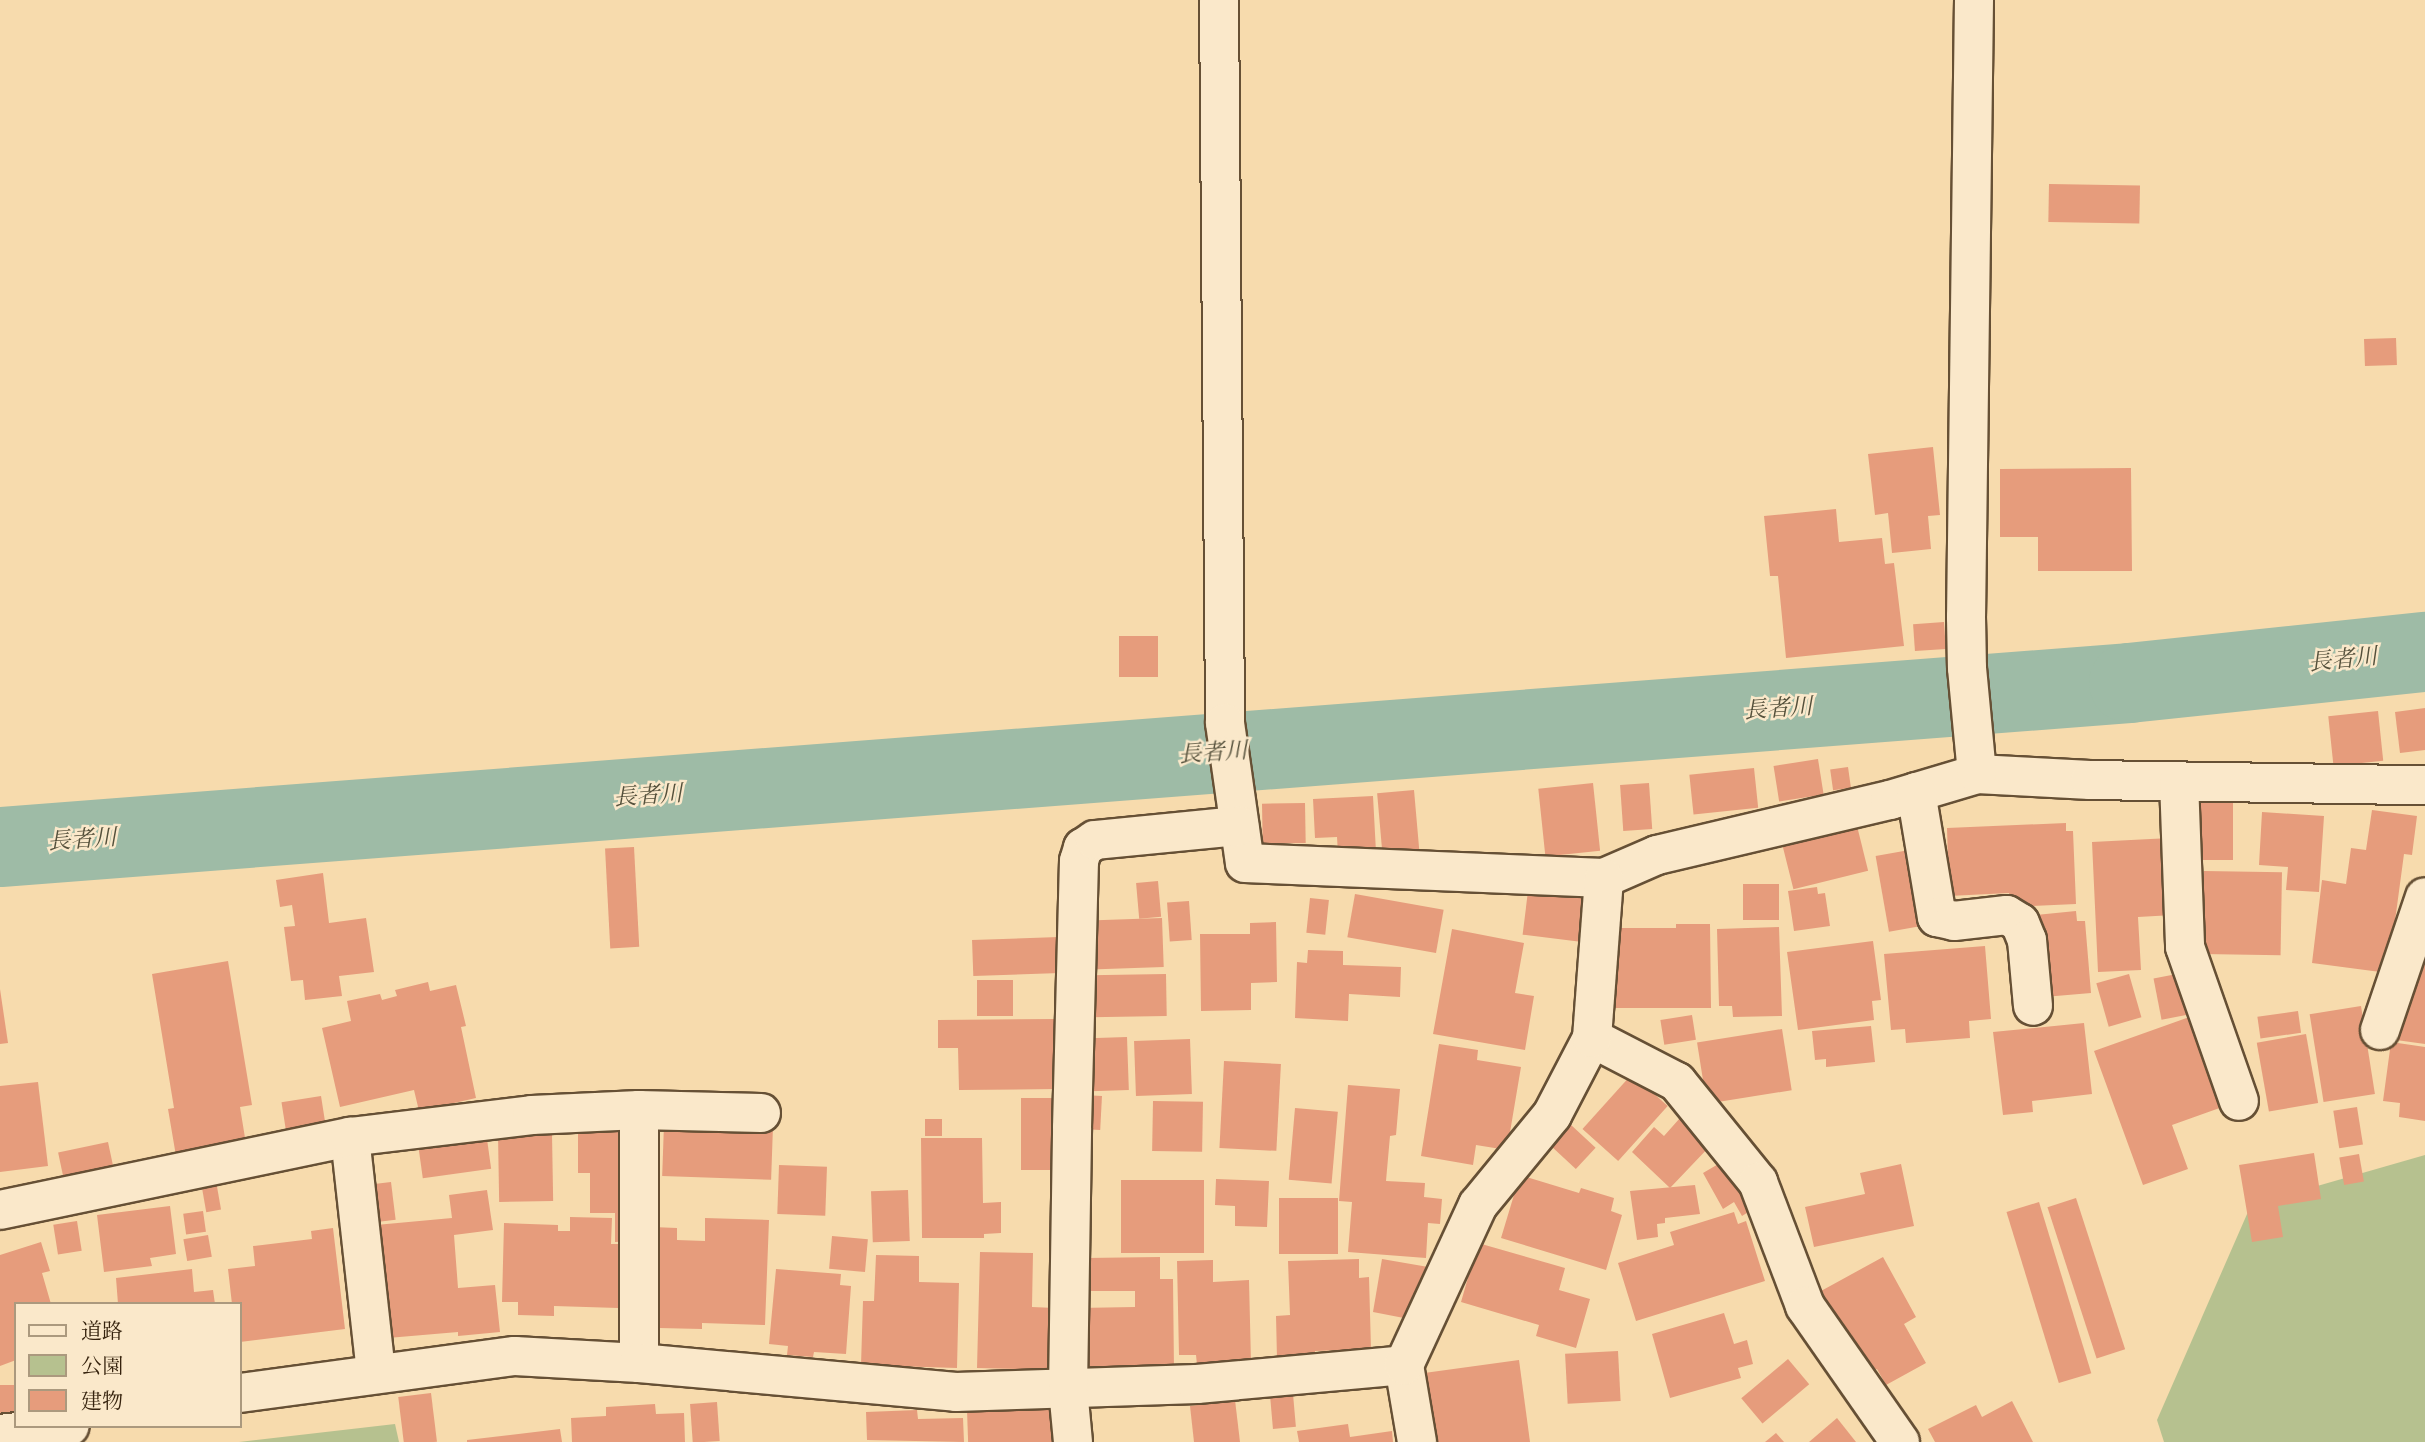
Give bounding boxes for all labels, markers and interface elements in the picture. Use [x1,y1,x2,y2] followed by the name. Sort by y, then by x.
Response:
[2307,644,2379,678] water label: 長者川
[1743,694,1813,726] water label: 長者川
[1178,738,1248,770] water label: 長者川
[613,781,683,813] water label: 長者川
[47,825,117,857] water label: 長者川
[14,1302,242,1428] legend
[81,1318,123,1347] text: 道路
[81,1353,123,1382] text: 公園
[81,1388,123,1417] text: 建物

